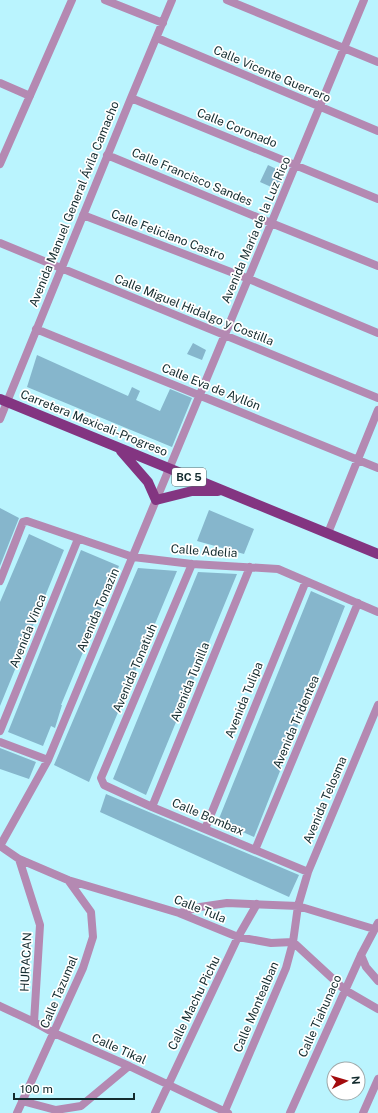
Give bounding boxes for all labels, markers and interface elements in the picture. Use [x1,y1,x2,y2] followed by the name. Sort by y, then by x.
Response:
[211,43,333,105] street label: Calle Vicente Guerrero
[26,99,122,309] street label: Avenida Manuel General Ávila Camacho
[195,106,279,151] street label: Calle Coronado
[130,145,254,209] street label: Calle Francisco Sandes
[219,154,293,306] street label: Avenida María de la Luz Rico
[109,207,227,263] street label: Calle Feliciano Castro
[112,272,276,348] street label: Calle Miguel Hidalgo y Costilla
[160,361,263,413] street label: Calle Eva de Ayllón
[18,387,170,459] street label: Carretera Mexicali-Progreso
[172,468,206,486] road number: BC 5
[170,542,238,560] street label: Calle Adelia
[74,566,122,654] street label: Avenida Tonazin
[7,592,49,670] street label: Avenida Vinca
[110,621,160,715] street label: Avenida Tonatiuh
[168,640,212,724] street label: Avenida Tunilla
[222,660,266,740] street label: Avenida Tulipa
[270,673,322,771] street label: Avenida Tridentea
[300,754,350,846] street label: Avenida Telosma
[170,796,246,839] street label: Calle Bombax
[172,892,228,926] street label: Calle Tula
[17,932,35,992] street label: HURACAN
[37,953,81,1030] street label: Calle Tazumal
[165,954,223,1052] street label: Calle Machu Pichu
[231,959,281,1055] street label: Calle Montealban
[296,972,345,1059] street label: Calle Tiahunaco
[90,1031,149,1067] street label: Calle Tikal
[326,1061,366,1101] north arrow
[14,1075,134,1101] scale bar
[350,1075,362,1085] text: N
[20,1082,53,1096] text: 100 m

